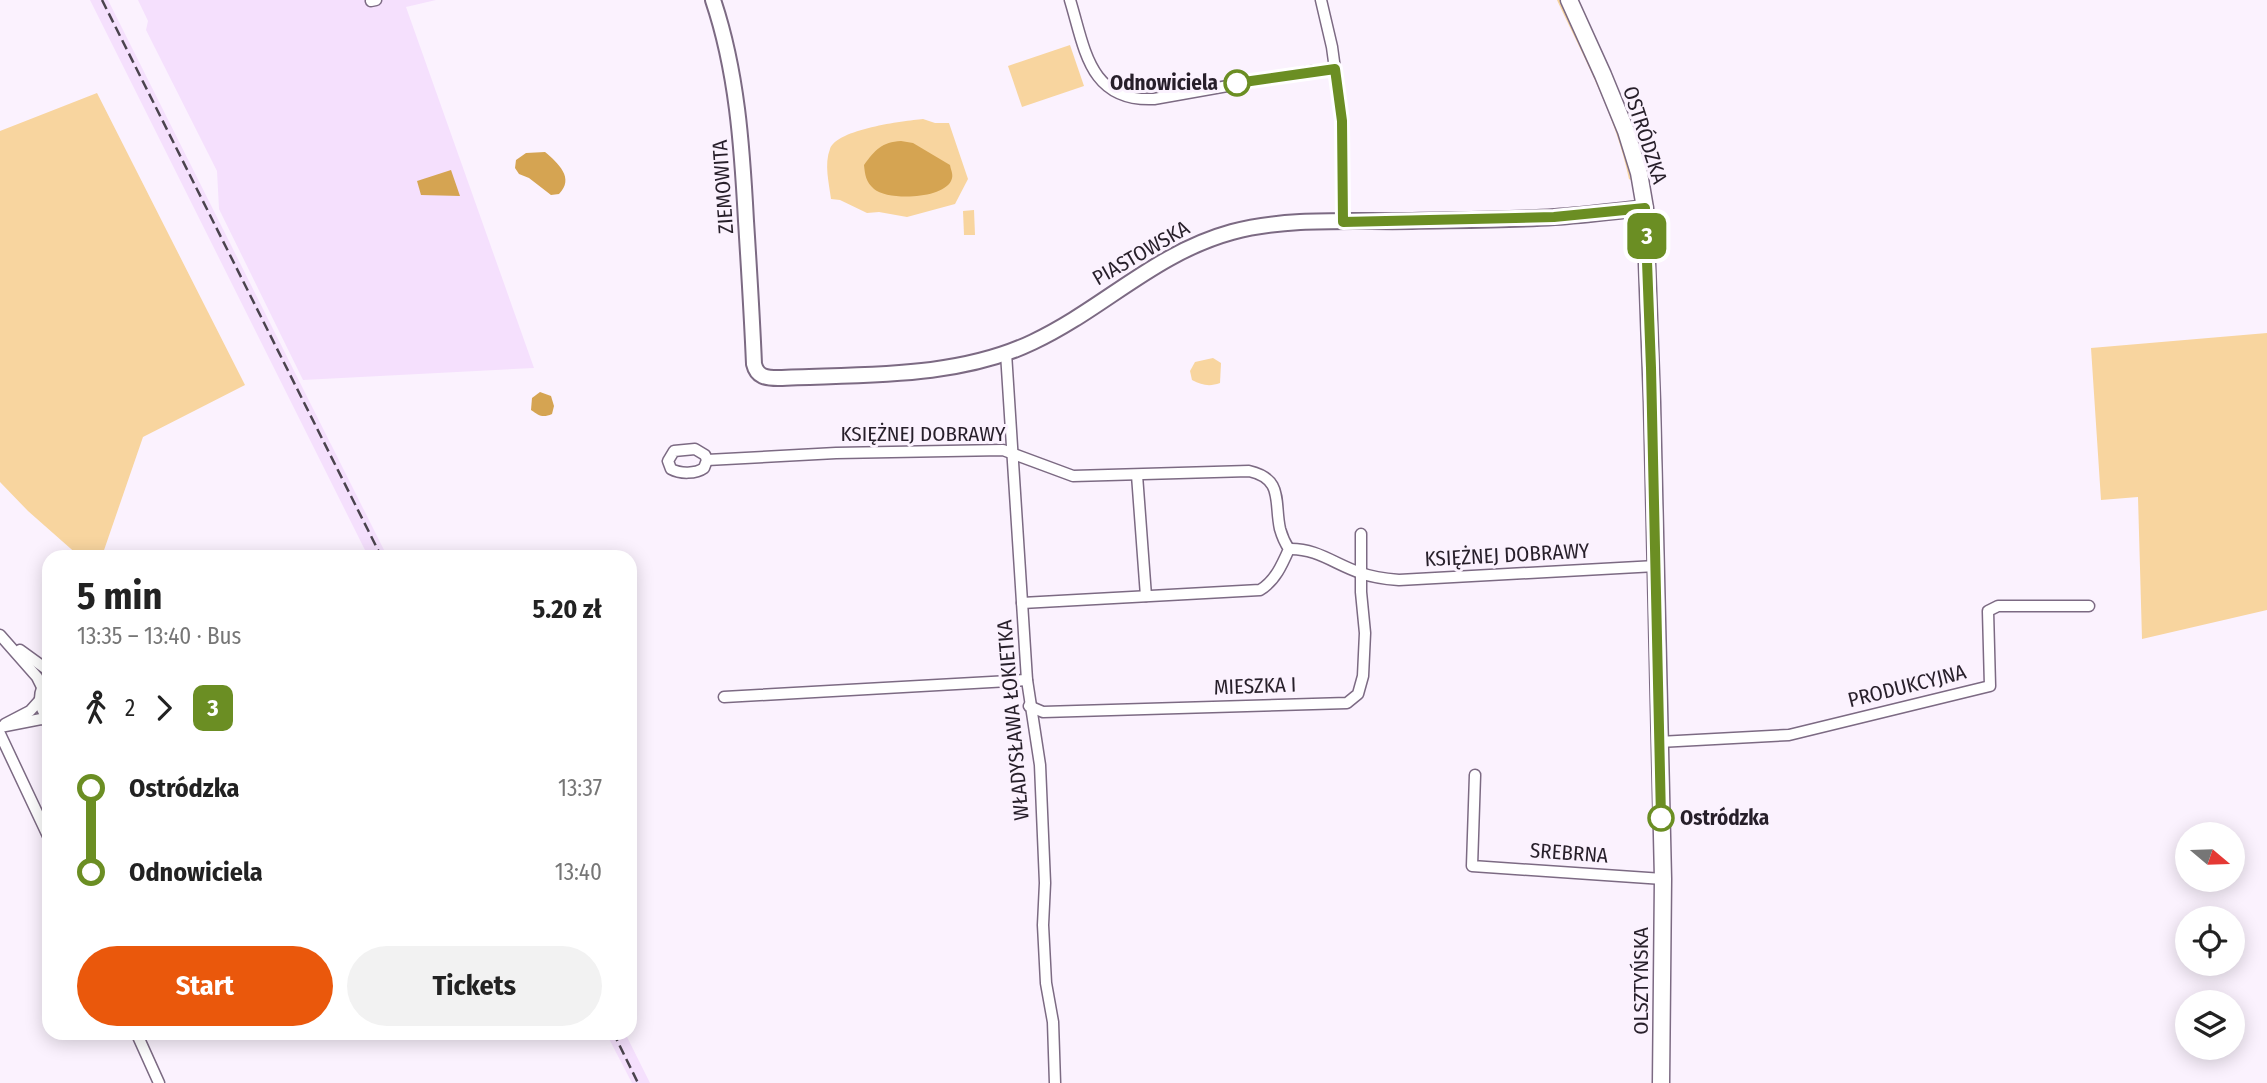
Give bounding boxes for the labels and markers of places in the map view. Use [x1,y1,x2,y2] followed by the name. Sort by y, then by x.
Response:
[1110,70,1218,96] place label: Odnowiciela
[1224,70,1250,96] marker: Odnowiciela
[1648,805,1674,831] marker: Ostródzka
[1680,805,1769,831] place label: Ostródzka

